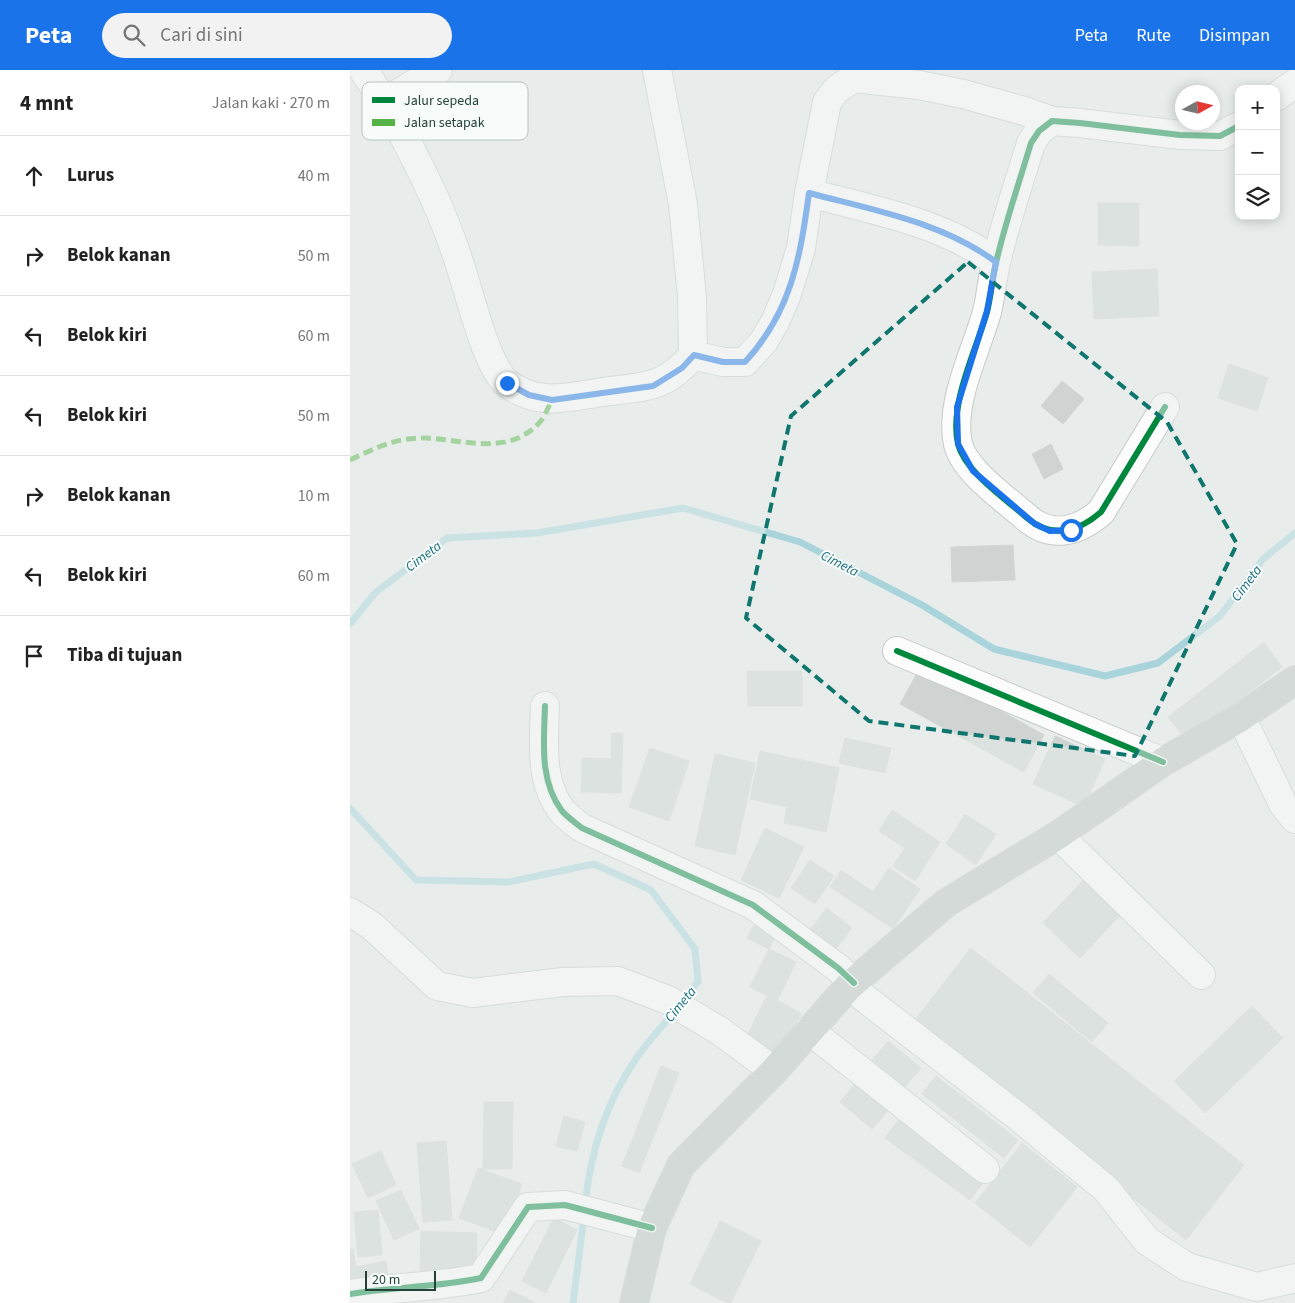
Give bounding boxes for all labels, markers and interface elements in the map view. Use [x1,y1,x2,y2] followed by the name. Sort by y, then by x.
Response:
[102,13,452,58] search box
[25,18,72,53] text: Peta
[120,21,148,49] icon: search
[160,22,243,49] text: Cari di sini
[1075,23,1108,48] text: Peta
[1136,23,1171,48] text: Rute
[1199,23,1270,48] text: Disimpan
[362,82,528,140] legend
[1175,85,1220,130] north arrow
[1235,85,1280,220] map controls
[1235,85,1280,130] button: +
[20,88,73,118] text: 4 mnt
[404,91,479,111] text: Jalur sepeda
[212,92,330,114] text: Jalan kaki · 270 m
[404,113,485,133] text: Jalan setapak
[1235,130,1280,175] button: −
[20,162,48,190] icon: ahead
[67,162,114,189] text: Lurus
[298,165,330,187] text: 40 m
[1235,175,1280,220] button: layers
[20,242,48,270] icon: right
[67,242,171,269] text: Belok kanan
[298,245,330,267] text: 50 m
[20,322,48,350] icon: left
[67,322,147,349] text: Belok kiri
[298,325,330,347] text: 60 m
[496,372,519,395] route end
[20,402,48,430] icon: left
[67,402,147,429] text: Belok kiri
[298,405,330,427] text: 50 m
[20,482,48,510] icon: right
[67,482,171,509] text: Belok kanan
[298,485,330,507] text: 10 m
[1060,519,1083,542] route start
[401,536,446,577] water label: Cimeta
[817,546,863,582] water label: Cimeta
[1227,561,1267,606] water label: Cimeta
[20,562,48,590] icon: left
[67,562,147,589] text: Belok kiri
[298,565,330,587] text: 60 m
[20,642,48,670] icon: arrive
[67,642,182,669] text: Tiba di tujuan
[660,982,702,1027] water label: Cimeta
[365,1268,436,1291] scale bar
[372,1270,400,1290] text: 20 m

